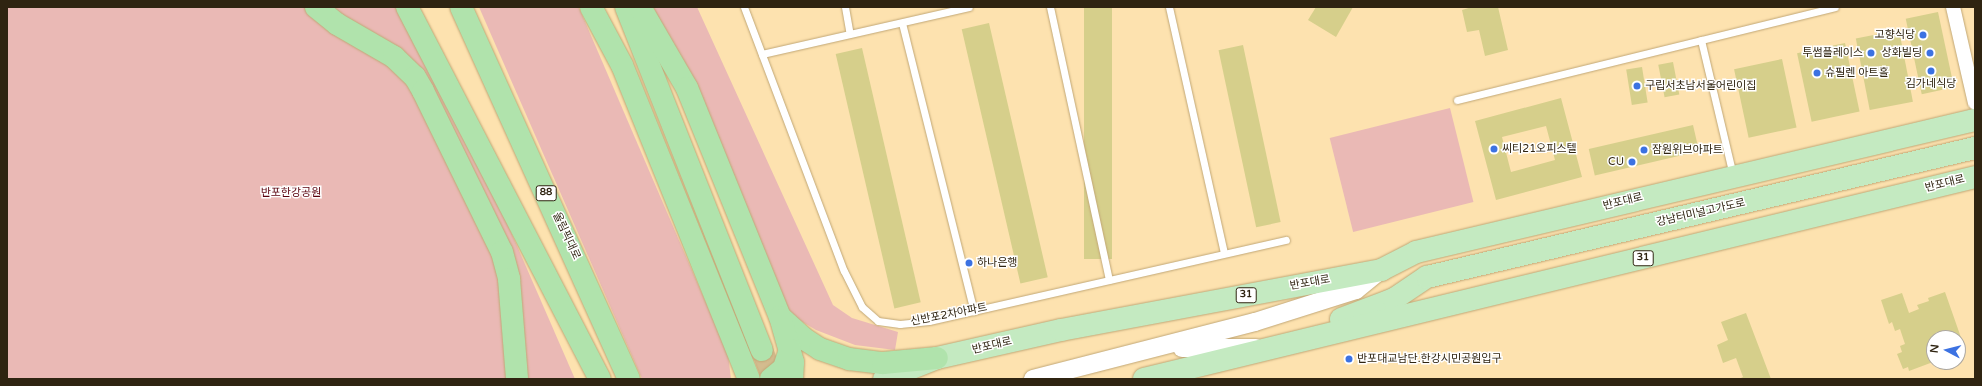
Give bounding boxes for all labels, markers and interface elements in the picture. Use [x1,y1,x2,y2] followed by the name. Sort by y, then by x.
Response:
[1875,28,1915,42] place label: 고향식당
[1918,30,1928,40] marker: 고향식당
[1802,46,1863,60] place label: 투썸플레이스
[1882,46,1922,60] place label: 상화빌딩
[1866,48,1876,58] marker: 투썸플레이스
[1925,48,1935,58] marker: 상화빌딩
[1825,66,1889,80] place label: 슈필렌 아트홀
[1926,66,1936,76] marker: 김가네식당
[1812,68,1822,78] marker: 슈필렌 아트홀
[1906,77,1956,91] place label: 김가네식당
[1645,79,1756,93] place label: 구립서초남서울어린이집
[1632,81,1642,91] marker: 구립서초남서울어린이집
[1502,142,1577,156] place label: 씨티21오피스텔
[1652,143,1723,157] place label: 잠원위브아파트
[1489,144,1499,154] marker: 씨티21오피스텔
[1639,145,1649,155] marker: 잠원위브아파트
[1608,155,1624,169] place label: CU
[1627,157,1637,167] marker: CU
[1924,173,1966,195] street label: 반포대로
[535,185,557,201] road number: 88
[261,186,321,200] park label: 반포한강공원
[1602,191,1644,213] street label: 반포대로
[1655,196,1747,230] street label: 강남터미널고가도로
[549,210,583,262] street label: 올림픽대로
[1632,250,1654,266] road number: 31
[977,256,1017,270] place label: 하나은행
[964,258,974,268] marker: 하나은행
[1289,273,1331,293] street label: 반포대로
[1235,287,1257,303] road number: 31
[910,301,988,329] street label: 신반포2차아파트
[1926,330,1966,370] north arrow
[971,335,1013,357] street label: 반포대로
[1928,343,1942,354] text: N
[1357,352,1502,366] place label: 반포대교남단.한강시민공원입구
[1344,354,1354,364] marker: 반포대교남단.한강시민공원입구

